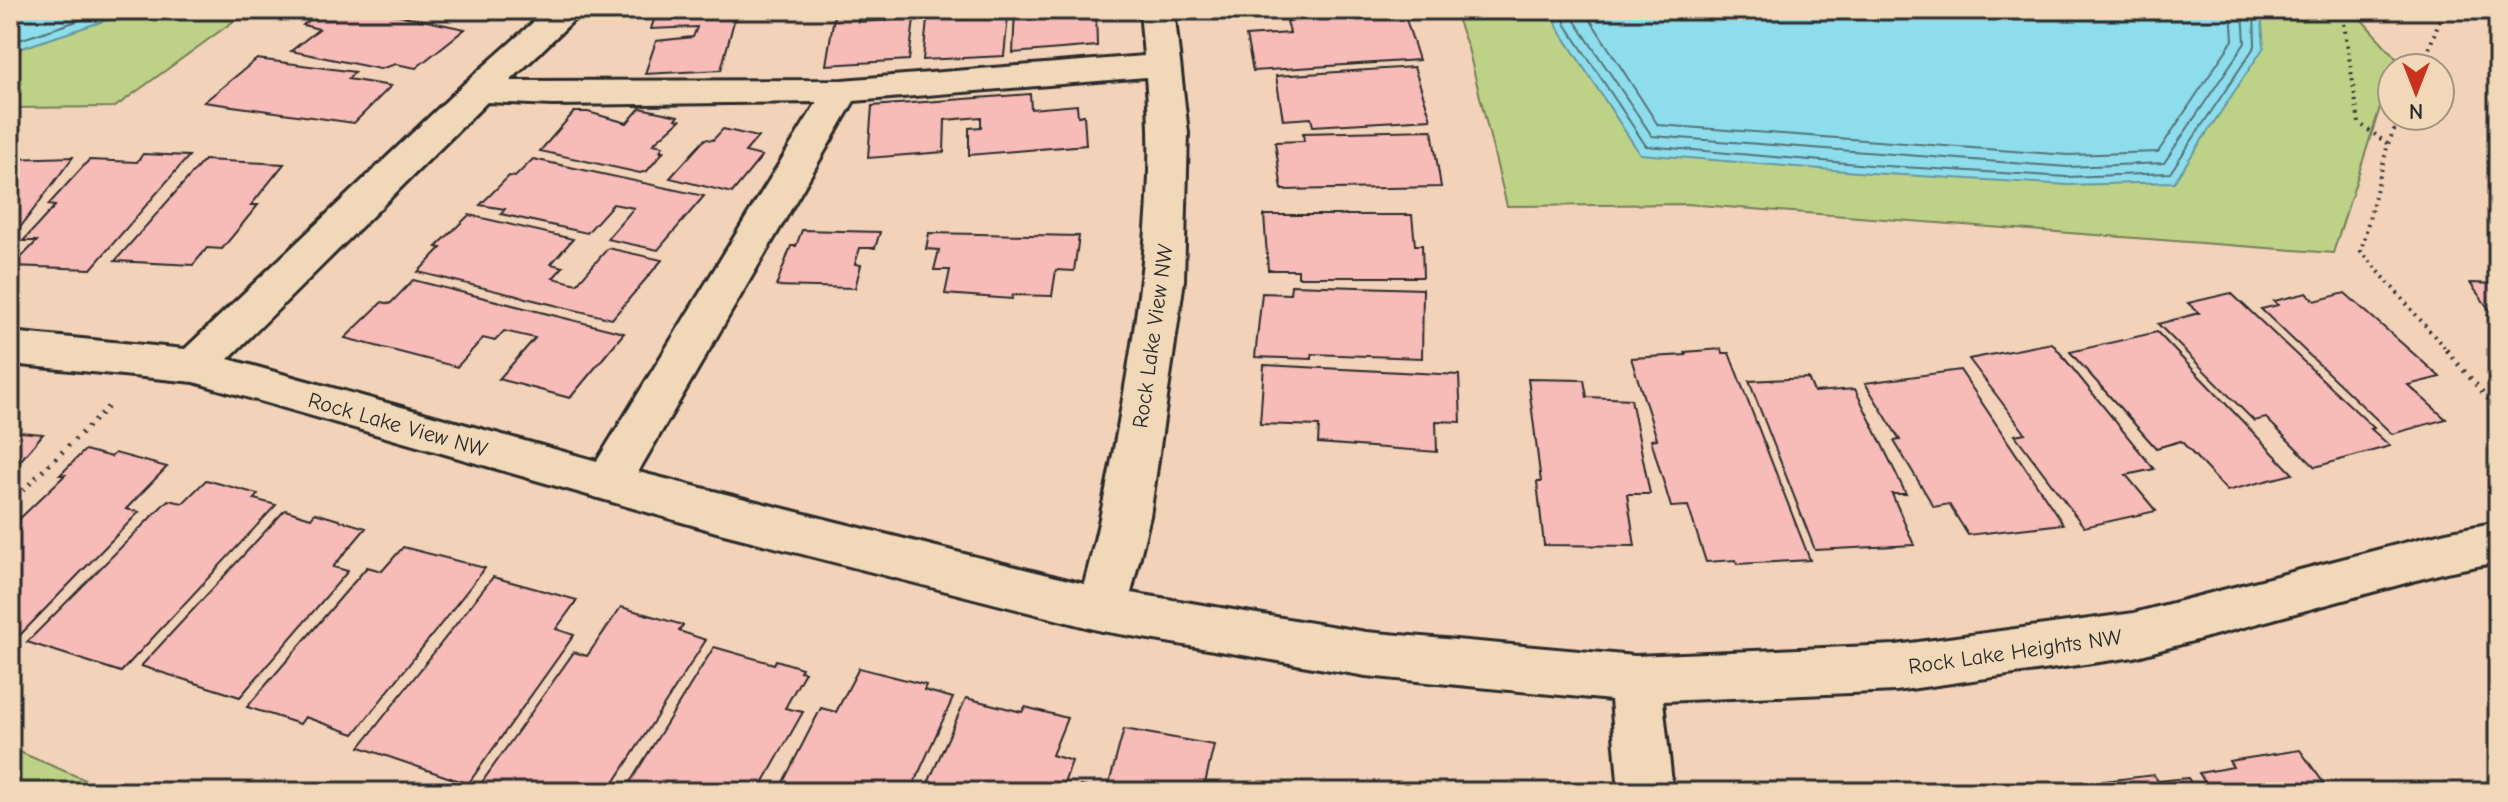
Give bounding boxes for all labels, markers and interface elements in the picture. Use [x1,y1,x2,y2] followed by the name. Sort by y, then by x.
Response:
[2376,52,2456,132] north arrow
[2409,98,2423,124] text: N
[1127,242,1179,430] street label: Rock Lake View NW
[305,387,490,463] street label: Rock Lake View NW
[1907,624,2124,680] street label: Rock Lake Heights NW

